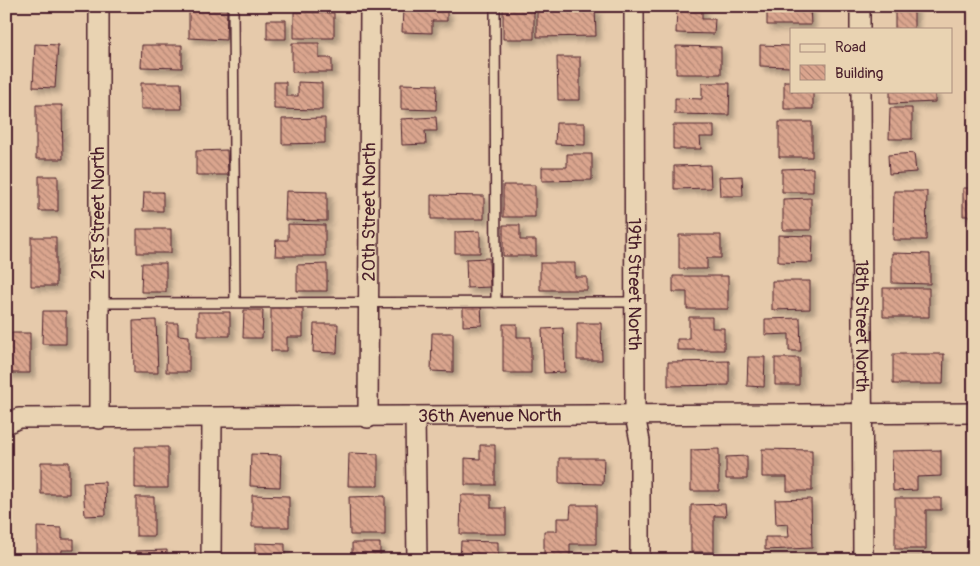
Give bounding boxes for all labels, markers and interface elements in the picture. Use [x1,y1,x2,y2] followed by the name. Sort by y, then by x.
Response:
[790,28,952,92] legend
[835,38,866,57] text: Road
[835,64,883,83] text: Building
[358,143,381,281] street label: 20th Street North
[87,147,110,279] street label: 21st Street North
[623,218,646,350] street label: 19th Street North
[850,260,873,392] street label: 18th Street North
[418,404,561,428] street label: 36th Avenue North

